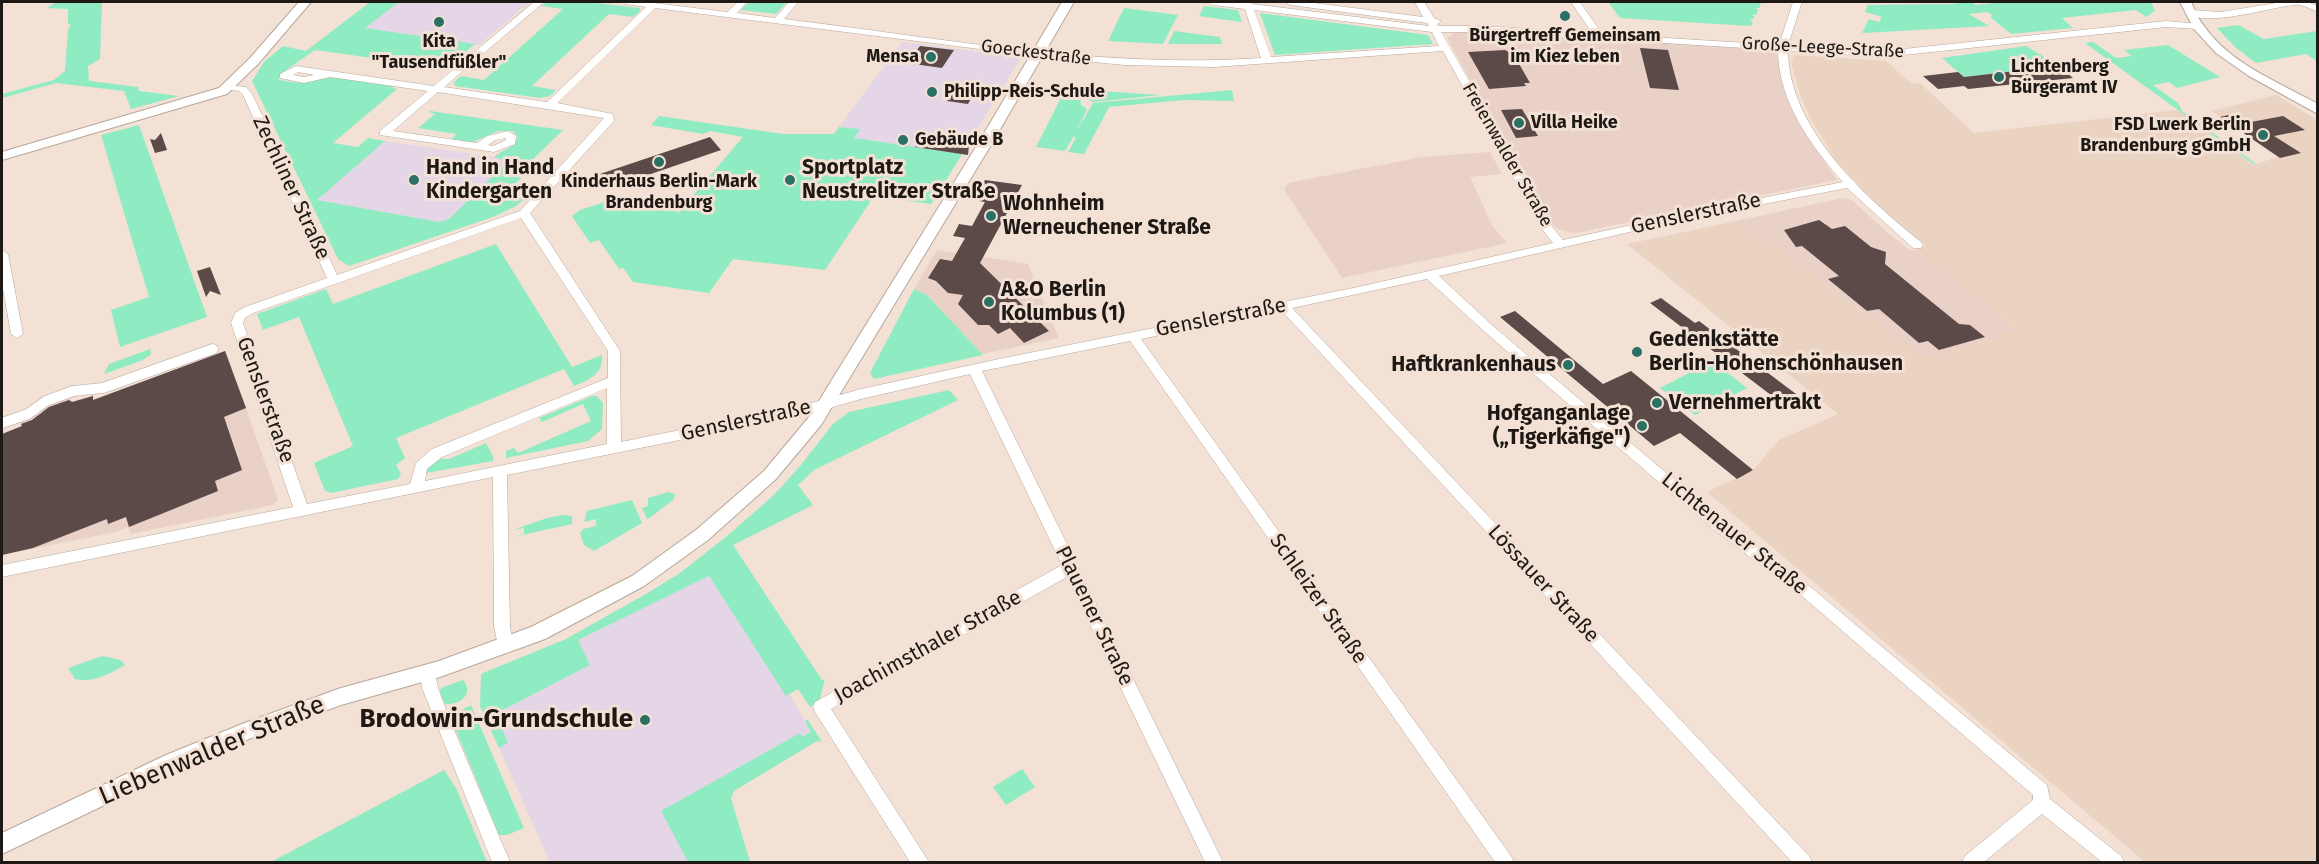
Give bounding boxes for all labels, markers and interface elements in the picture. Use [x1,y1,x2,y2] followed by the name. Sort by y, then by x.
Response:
[1558,9,1572,23] marker: Bürgertreff Gemeinsam im Kiez leben
[432,15,446,29] marker: Kita "Tausendfüßler"
[1469,25,1661,68] place label: Bürgertreff Gemeinsam im Kiez leben
[372,31,506,74] place label: Kita "Tausendfüßler"
[1741,33,1905,63] street label: Große-Leege-Straße
[980,36,1092,70] street label: Goeckestraße
[866,46,919,68] place label: Mensa
[924,50,938,64] marker: Mensa
[2011,56,2117,98] place label: Lichtenberg Bürgeramt IV
[1992,70,2006,84] marker: Lichtenberg Bürgeramt IV
[1457,79,1557,231] street label: Freienwalder Straße
[944,81,1105,103] place label: Philipp-Reis-Schule
[925,85,939,99] marker: Philipp-Reis-Schule
[247,112,335,264] street label: Zechliner Straße
[1531,112,1618,134] place label: Villa Heike
[2080,114,2251,156] place label: FSD Lwerk Berlin Brandenburg gGmbH
[1512,116,1526,130] marker: Villa Heike
[2256,128,2270,142] marker: FSD Lwerk Berlin Brandenburg gGmbH
[915,129,1003,151] place label: Gebäude B
[896,133,910,147] marker: Gebäude B
[426,155,554,205] place label: Hand in Hand Kindergarten
[652,155,666,169] marker: Kinderhaus Berlin-Mark Brandenburg
[802,155,995,205] place label: Sportplatz Neustrelitzer Straße
[561,171,757,213] place label: Kinderhaus Berlin-Mark Brandenburg
[407,173,421,187] marker: Hand in Hand Kindergarten
[783,173,797,187] marker: Sportplatz Neustrelitzer Straße
[1629,188,1763,240] street label: Genslerstraße
[1003,191,1211,241] place label: Wohnheim Werneuchener Straße
[984,209,998,223] marker: Wohnheim Werneuchener Straße
[1001,277,1125,327] place label: A&O Berlin Kolumbus (1)
[1154,293,1288,343] street label: Genslerstraße
[982,295,996,309] marker: A&O Berlin Kolumbus (1)
[1649,327,1903,377] place label: Gedenkstätte Berlin-Hohenschönhausen
[231,334,299,466] street label: Genslerstraße
[1630,345,1644,359] marker: Gedenkstätte Berlin-Hohenschönhausen
[1391,352,1556,378] place label: Haftkrankenhaus
[1561,358,1575,372] marker: Haftkrankenhaus
[1669,390,1821,416] place label: Vernehmertrakt
[679,395,813,447] street label: Genslerstraße
[1650,396,1664,410] marker: Vernehmertrakt
[1487,401,1630,451] place label: Hofganganlage („Tigerkäfige")
[1635,419,1649,433] marker: Hofganganlage („Tigerkäfige")
[1656,467,1812,601] street label: Lichtenauer Straße
[1482,520,1604,648] street label: Lössauer Straße
[1264,529,1372,669] street label: Schleizer Straße
[1049,542,1139,690] street label: Plauener Straße
[830,585,1026,709] street label: Joachimsthaler Straße
[94,689,330,813] street label: Liebenwalder Straße
[359,704,633,736] place label: Brodowin-Grundschule
[638,713,652,727] marker: Brodowin-Grundschule

